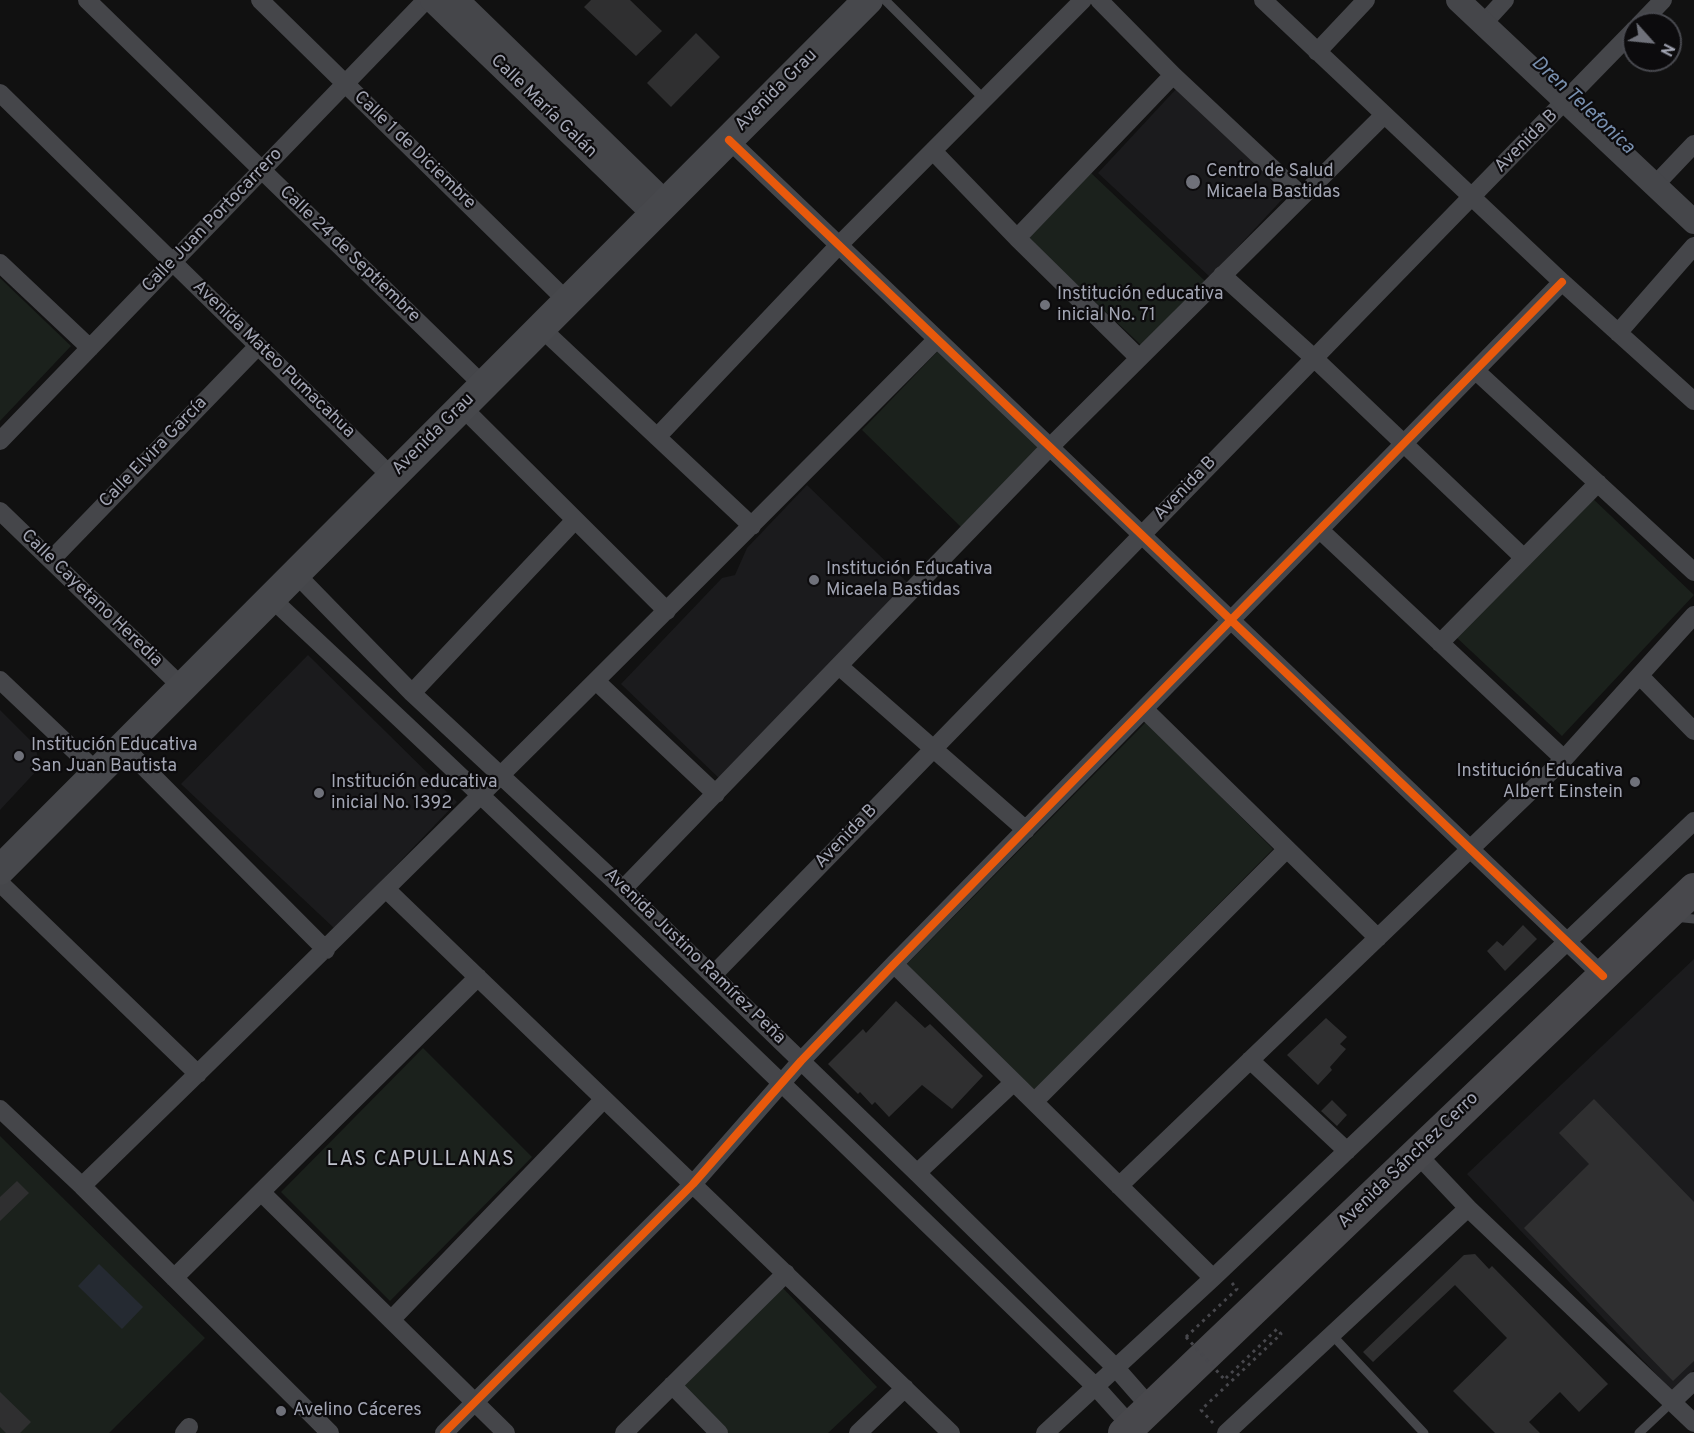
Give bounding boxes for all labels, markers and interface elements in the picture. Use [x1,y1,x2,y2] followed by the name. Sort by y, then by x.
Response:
[1622,12,1682,72] north arrow
[1655,40,1678,59] text: N
[731,45,823,137] street label: Avenida Grau
[485,51,601,163] street label: Calle María Galán
[1525,52,1639,160] water label: Dren Telefonica
[349,87,479,215] street label: Calle 1 de Diciembre
[1491,106,1563,178] street label: Avenida B
[138,144,288,298] street label: Calle Juan Portocarrero
[1206,161,1340,204] place label: Centro de Salud Micaela Bastidas
[1184,173,1202,191] marker: Centro de Salud Micaela Bastidas
[274,182,424,328] street label: Calle 24 de Septiembre
[187,277,359,443] street label: Avenida Mateo Pumacahua
[1057,284,1223,326] place label: Institución educativa inicial No. 71
[1038,298,1052,312] marker: Institución educativa inicial No. 71
[388,389,480,481] street label: Avenida Grau
[96,393,212,513] street label: Calle Elvira García
[1150,452,1222,526] street label: Avenida B
[16,526,166,672] street label: Calle Cayetano Heredia
[826,559,993,602] place label: Institución Educativa Micaela Bastidas
[807,573,821,587] marker: Institución Educativa Micaela Bastidas
[31,735,198,777] place label: Institución Educativa San Juan Bautista
[12,749,26,763] marker: Institución Educativa San Juan Bautista
[1456,761,1623,804] place label: Institución Educativa Albert Einstein
[331,772,497,814] place label: Institución educativa inicial No. 1392
[1628,775,1642,789] marker: Institución Educativa Albert Einstein
[312,786,326,800] marker: Institución educativa inicial No. 1392
[811,800,883,874] street label: Avenida B
[599,864,789,1050] street label: Avenida Justino Ramírez Peña
[1334,1088,1484,1234] street label: Avenida Sánchez Cerro
[326,1149,516,1173] district label: LAS CAPULLANAS
[293,1400,422,1422] place label: Avelino Cáceres
[274,1404,288,1418] marker: Avelino Cáceres

